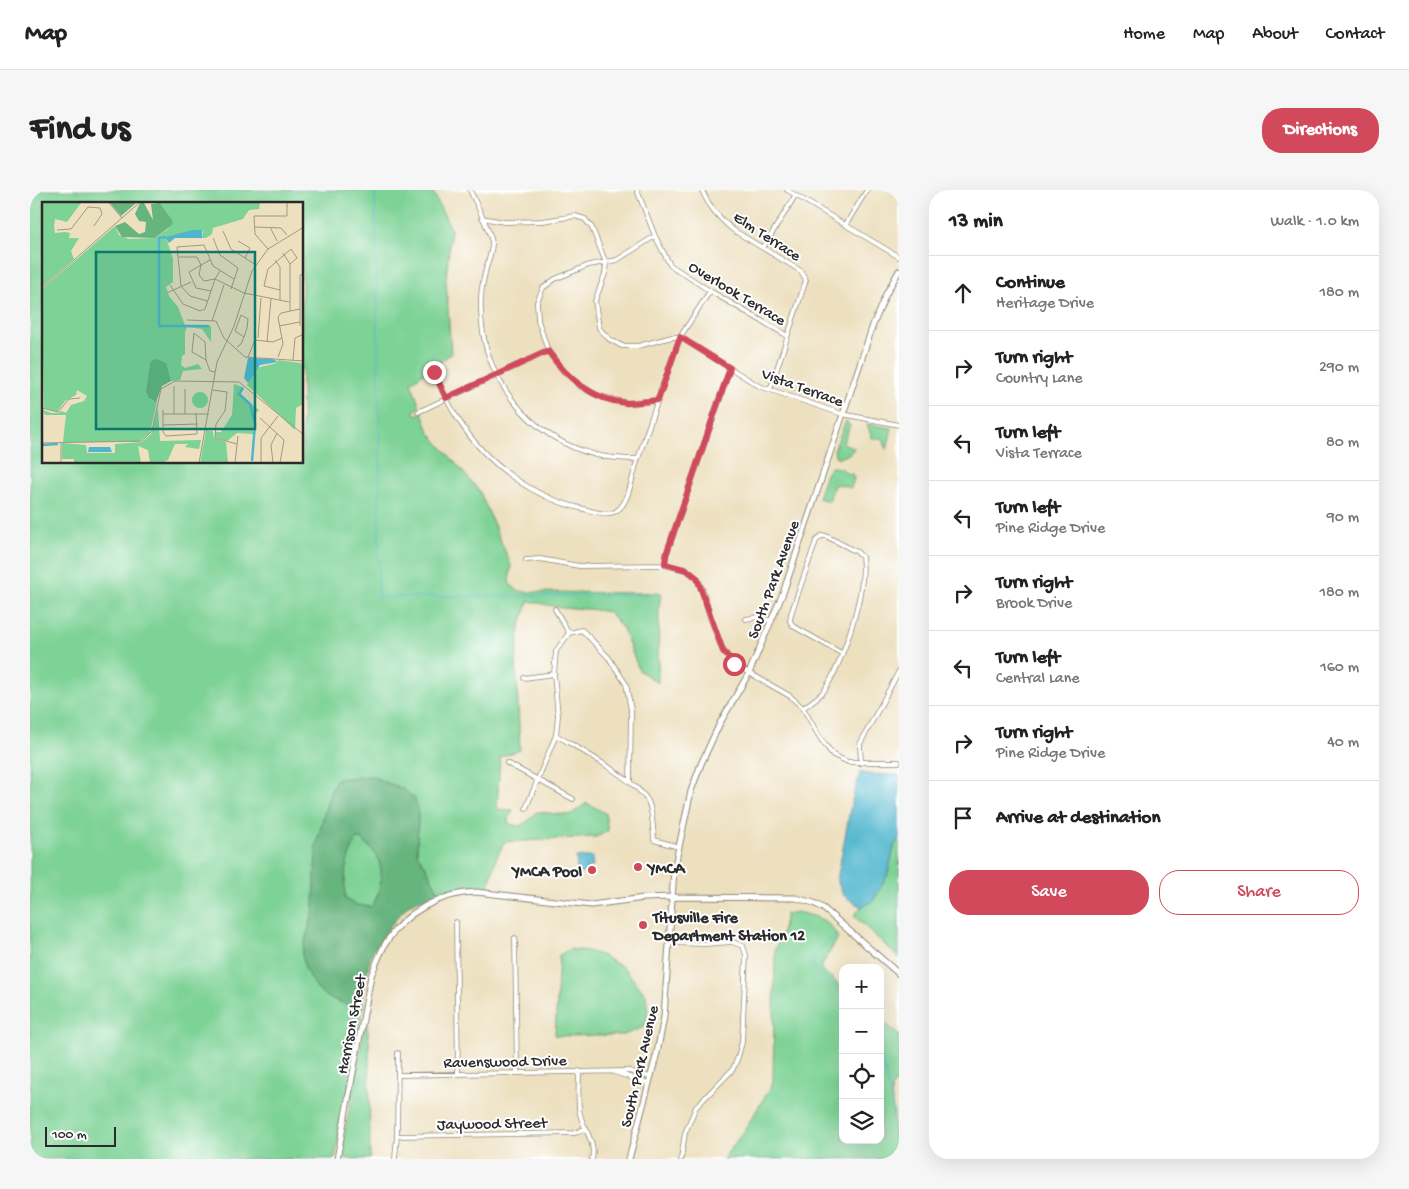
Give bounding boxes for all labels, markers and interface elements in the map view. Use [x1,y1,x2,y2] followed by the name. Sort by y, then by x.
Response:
[25,20,67,49] text: Map
[1123,24,1165,45] text: Home
[1193,24,1224,45] text: Map
[1252,24,1298,45] text: About
[1326,24,1384,45] text: Contact
[1262,108,1379,153] button: Directions
[30,110,130,151] text: Find us
[42,202,304,464] inset map
[729,209,804,267] street label: Elm Terrace
[949,210,1003,235] text: 13 min
[1270,213,1359,232] text: Walk · 1.0 km
[684,259,789,332] street label: Overlook Terrace
[996,272,1065,295] text: Continue
[949,279,977,307] icon: ahead
[1320,284,1359,303] text: 180 m
[996,295,1094,314] text: Heritage Drive
[996,347,1072,370] text: Turn right
[949,354,977,382] icon: right
[1319,359,1359,378] text: 290 m
[423,361,446,384] route end
[757,365,846,413] street label: Vista Terrace
[996,370,1083,389] text: Country Lane
[996,422,1060,445] text: Turn left
[949,429,977,457] icon: left
[1326,434,1359,453] text: 80 m
[996,445,1082,464] text: Vista Terrace
[996,497,1060,520] text: Turn left
[949,504,977,532] icon: left
[1327,509,1359,528] text: 90 m
[745,518,806,642] street label: South Park Avenue
[996,520,1105,539] text: Pine Ridge Drive
[996,572,1072,595] text: Turn right
[949,579,977,607] icon: right
[1320,584,1359,603] text: 180 m
[996,595,1072,614] text: Brook Drive
[996,647,1060,670] text: Turn left
[723,653,746,676] route start
[949,654,977,682] icon: left
[1320,659,1359,678] text: 160 m
[996,670,1080,689] text: Central Lane
[996,722,1072,745] text: Turn right
[949,729,977,757] icon: right
[1327,734,1359,753] text: 40 m
[996,745,1105,764] text: Pine Ridge Drive
[949,804,977,832] icon: arrive
[996,807,1160,830] text: Arrive at destination
[632,861,644,873] marker: YMCA
[646,861,686,880] place label: YMCA
[511,864,582,883] place label: YMCA Pool
[586,864,598,876] marker: YMCA Pool
[949,870,1149,915] button: Save
[1159,870,1359,915] button: Share
[651,910,805,947] place label: Titusville Fire Department Station 12
[637,919,649,931] marker: Titusville Fire Department Station 12
[839,964,884,1144] map controls
[839,964,884,1009] button: +
[334,972,373,1076] street label: Harrison Street
[618,1003,665,1130] street label: South Park Avenue
[839,1009,884,1054] button: −
[443,1053,568,1074] street label: Ravenswood Drive
[839,1054,884,1099] button: locate
[839,1099,884,1144] button: layers
[437,1115,549,1136] street label: Jaywood Street
[45,1124,116,1147] scale bar
[52,1127,87,1144] text: 100 m

